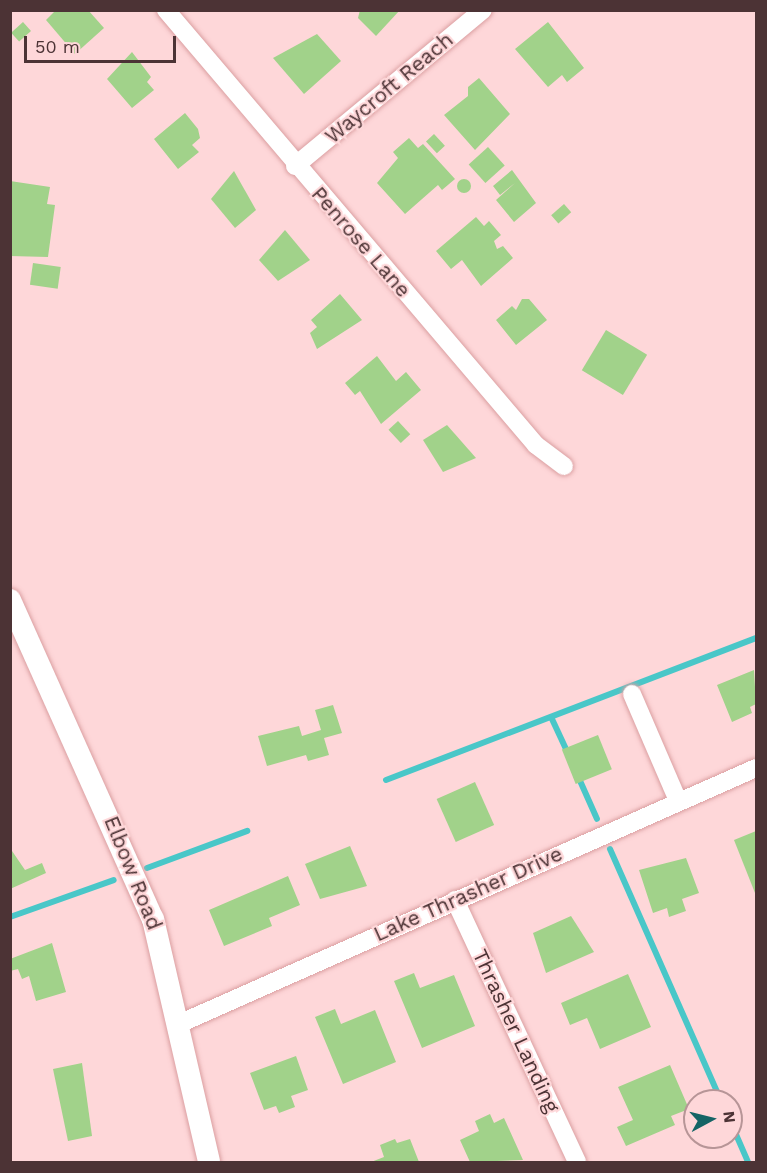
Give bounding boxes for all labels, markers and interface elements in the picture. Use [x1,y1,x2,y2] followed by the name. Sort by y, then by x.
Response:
[27,24,178,62] scale bar
[320,27,458,149] street label: Waycroft Reach
[35,36,80,57] text: 50 m
[306,181,416,303] street label: Penrose Lane
[99,812,167,934] street label: Elbow Road
[369,841,567,947] street label: Lake Thrasher Drive
[467,945,565,1117] street label: Thrasher Landing
[683,1089,743,1149] north arrow
[719,1110,740,1124] text: N

